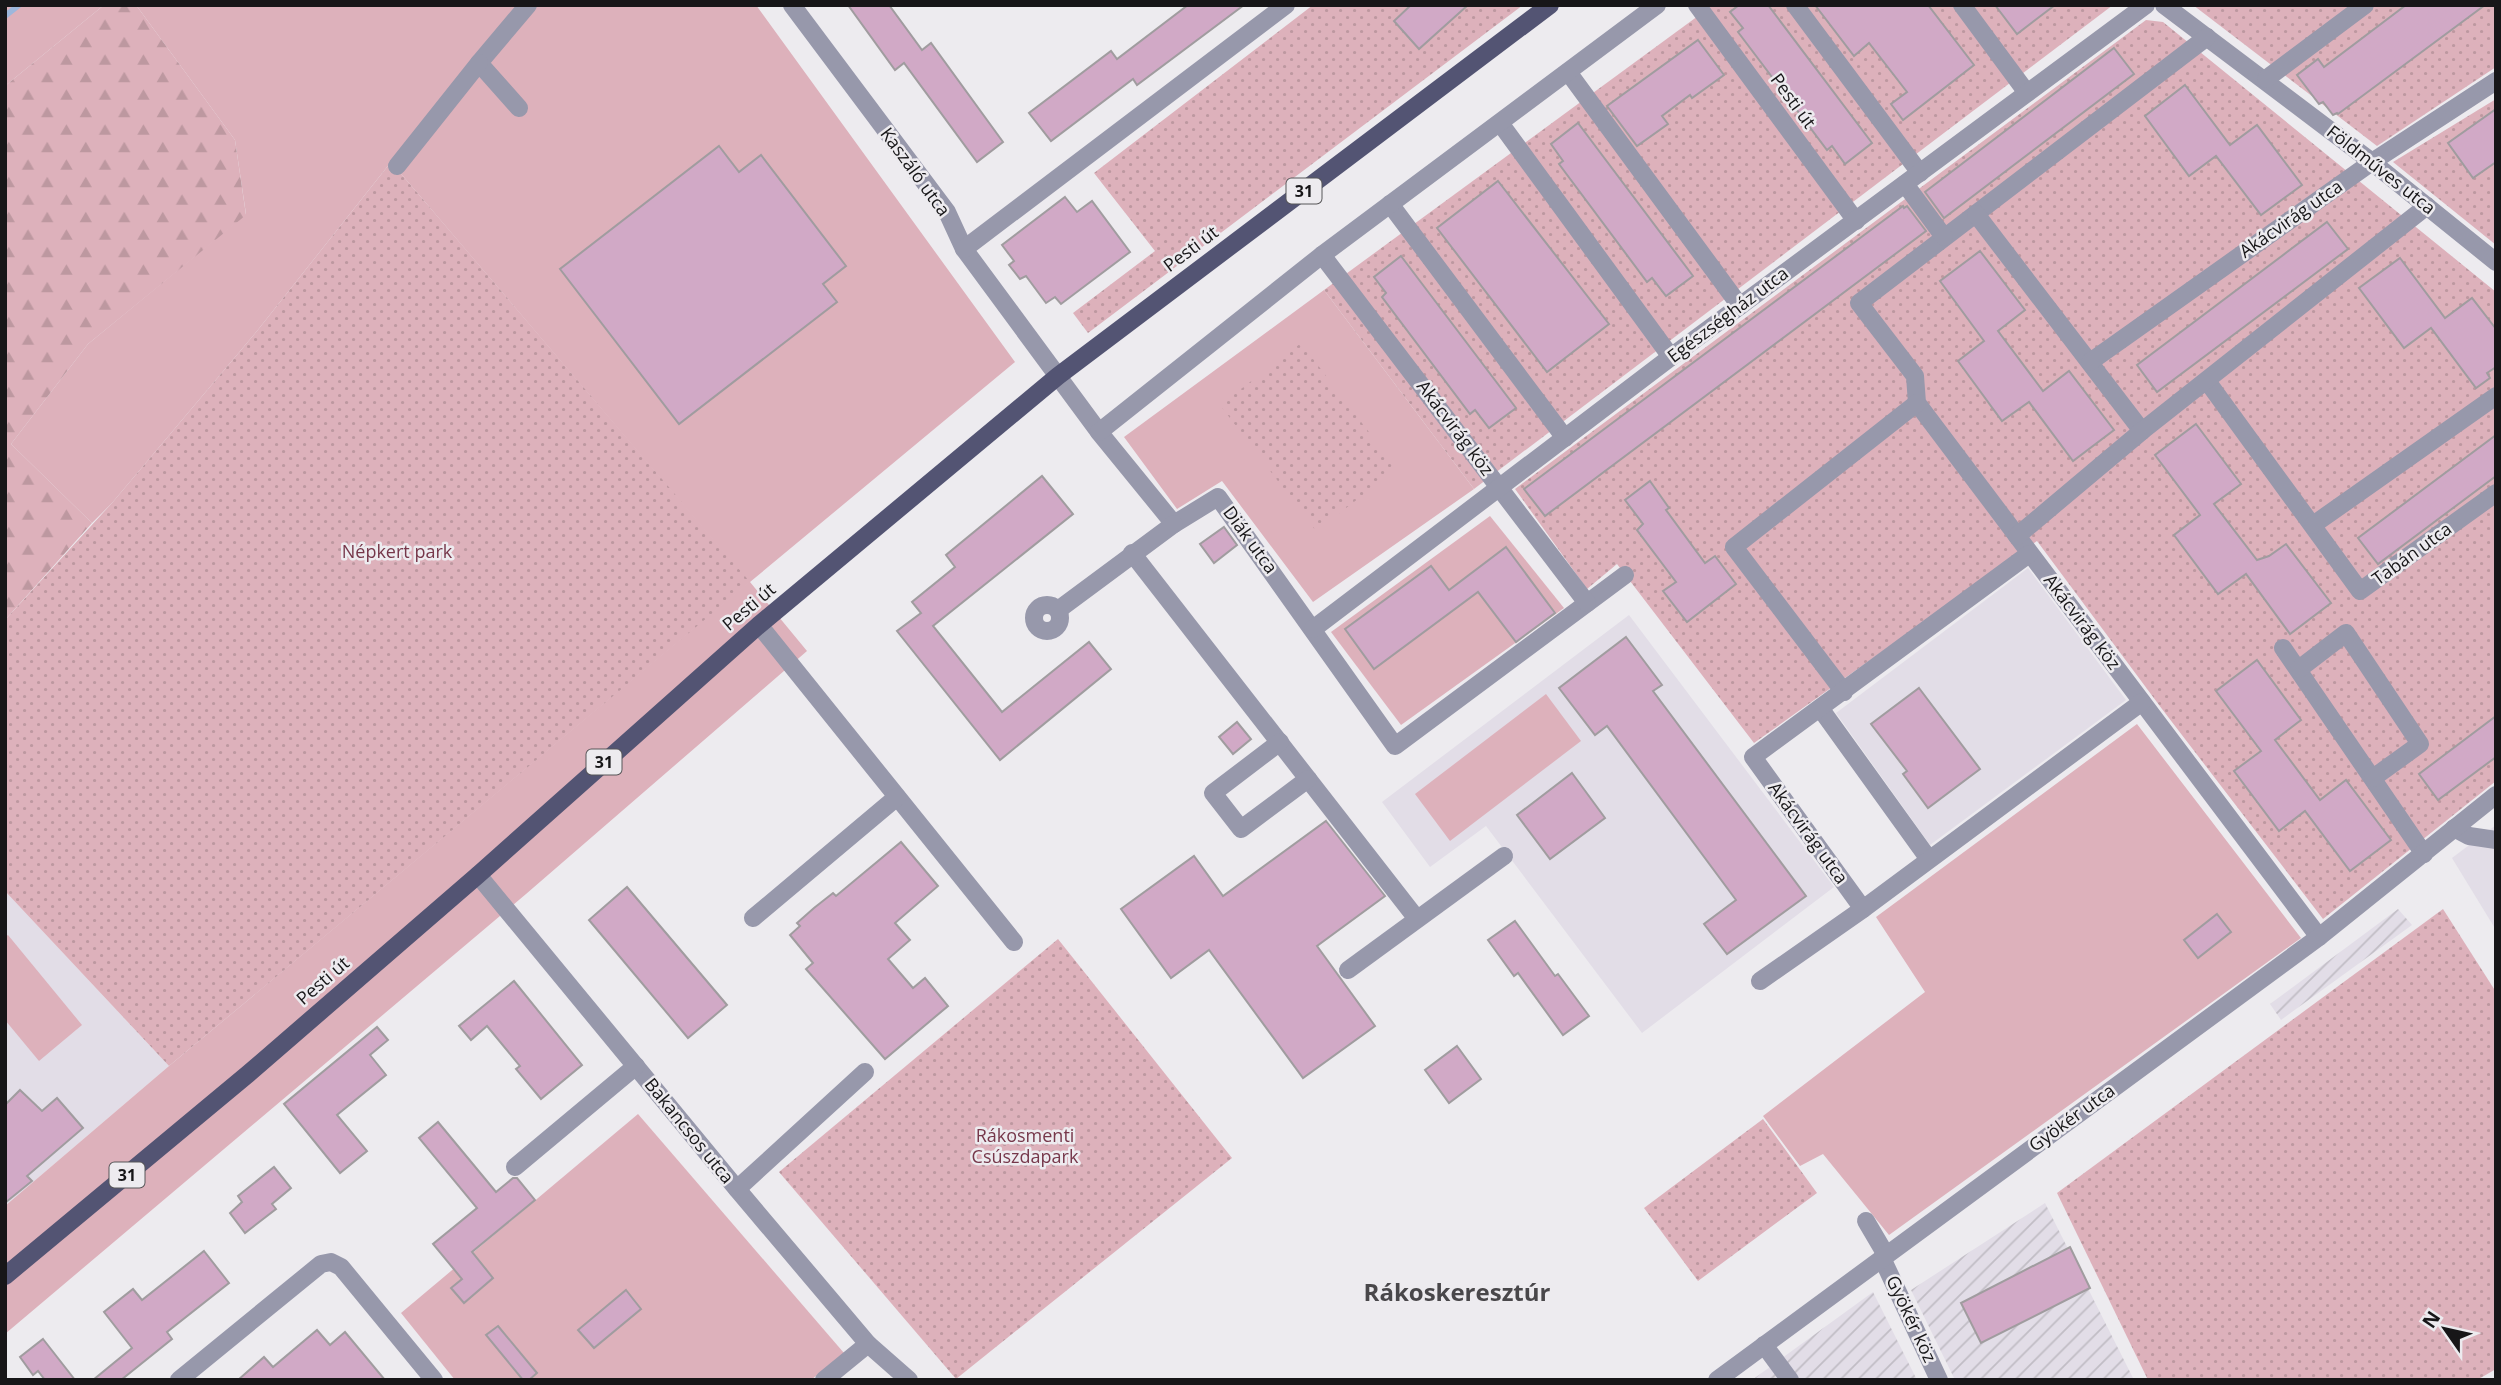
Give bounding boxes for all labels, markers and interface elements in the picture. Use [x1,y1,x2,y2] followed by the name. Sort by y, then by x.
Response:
[1766,68,1822,133] street label: Pesti út
[2322,119,2441,219] street label: Földműves utca
[875,122,956,221] street label: Kaszáló utca
[2234,174,2347,263] street label: Akácvirág utca
[1286,178,1322,204] road number: 31
[1158,220,1223,277] street label: Pesti út
[1662,261,1793,368] street label: Egészségház utca
[1412,375,1500,480] street label: Akácvirág köz
[1218,501,1283,578] street label: Diák utca
[2367,516,2456,590] street label: Tabán utca
[342,539,453,563] park label: Népkert park
[2039,569,2127,674] street label: Akácvirág köz
[717,577,780,636] street label: Pesti út
[586,750,622,775] road number: 31
[1764,776,1854,888] street label: Akácvirág utca
[291,951,354,1010] street label: Pesti út
[640,1072,740,1188] street label: Bakancsos utca
[2024,1078,2119,1156] street label: Gyökér utca
[972,1123,1079,1168] park label: Rákosmenti Csúszdapark
[110,1162,144,1188] road number: 31
[1881,1271,1942,1366] street label: Gyökér köz
[1364,1275,1551,1308] district label: Rákoskeresztúr
[2410,1294,2480,1364] north arrow
[2416,1306,2446,1333] text: N

